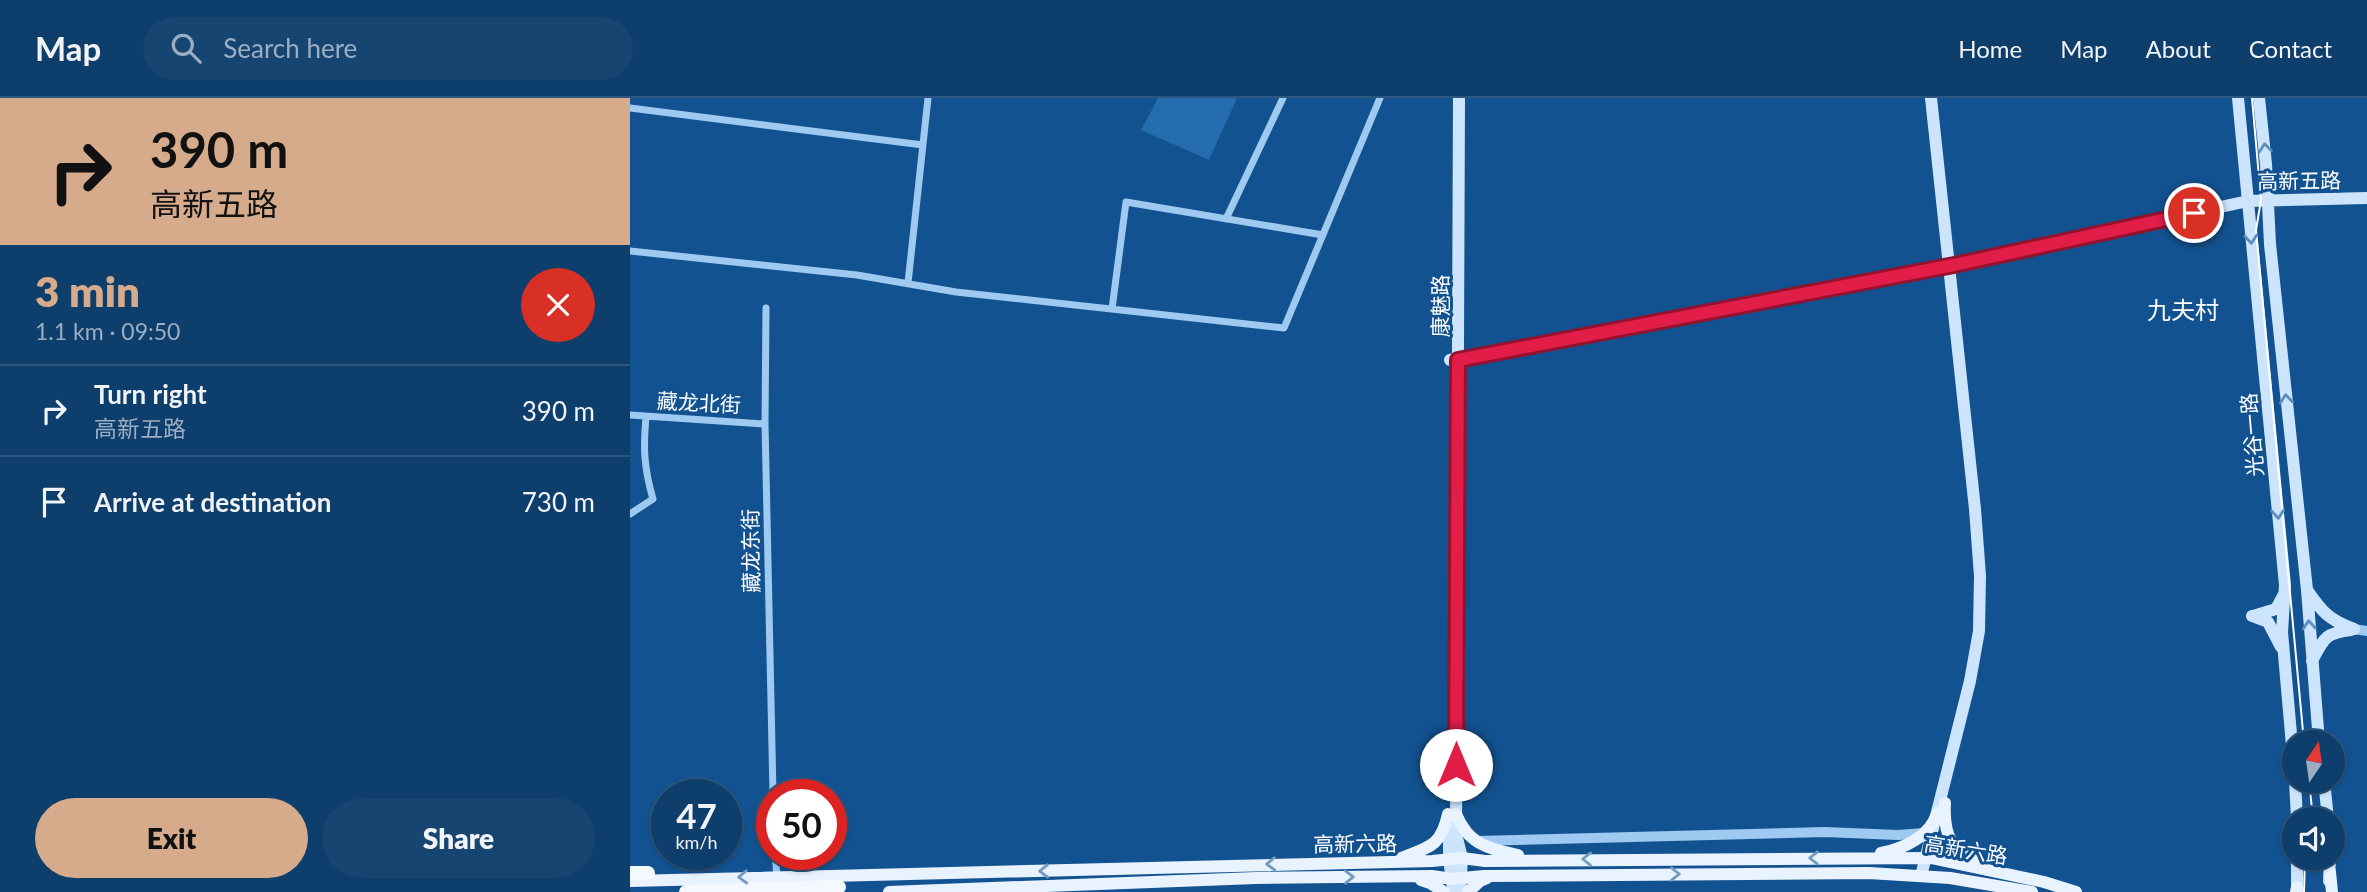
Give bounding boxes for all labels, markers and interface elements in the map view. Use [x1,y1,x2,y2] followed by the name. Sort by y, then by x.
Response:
[143,17,633,80] search box
[35,28,101,68] text: Map
[167,29,205,67] icon: search
[223,32,357,64] text: Search here
[1958,34,2022,63] text: Home
[2060,34,2108,63] text: Map
[2146,34,2211,63] text: About
[2249,34,2332,63] text: Contact
[150,120,288,178] text: 390 m
[35,126,126,217] icon: right
[2257,142,2272,154] one-way arrow
[2257,167,2341,193] street label: 高新五路
[2164,183,2224,243] pin
[150,184,278,223] text: 高新五路
[2175,194,2213,232] icon: arrive
[2243,234,2258,245] one-way arrow
[35,266,140,316] text: 3 min
[521,268,595,342] button: close
[1427,275,1452,338] street label: 康魅路
[2147,295,2219,324] district label: 九夫村
[35,317,180,345] text: 1.1 km · 09:50
[94,378,207,410] text: Turn right
[656,387,742,417] street label: 藏龙北街
[35,392,73,430] icon: right
[2235,392,2267,478] street label: 光谷一路
[2279,393,2294,404] one-way arrow
[522,395,595,427] text: 390 m
[94,414,186,442] text: 高新五路
[35,483,73,521] icon: arrive
[94,486,331,518] text: Arrive at destination
[522,486,595,518] text: 730 m
[737,509,763,593] street label: 藏龙东街
[2270,509,2285,520] one-way arrow
[2302,619,2317,630] one-way arrow
[1419,728,1493,802] position arrow
[2282,730,2345,793] north arrow
[2282,730,2345,870] map controls
[756,779,847,870] speed limit sign: 50
[676,794,717,836] text: 47
[35,798,308,878] button: Exit
[322,798,595,878] button: Share
[2282,807,2345,870] button: sound
[1313,830,1397,856] street label: 高新六路
[1923,830,2009,868] street label: 高新六路
[675,831,718,853] text: km/h
[1808,850,1819,866] one-way arrow
[1581,851,1591,867] one-way arrow
[1265,857,1276,872] one-way arrow
[1038,863,1049,879] one-way arrow
[1670,866,1680,882] one-way arrow
[737,870,748,885] one-way arrow
[1344,870,1355,885] one-way arrow

